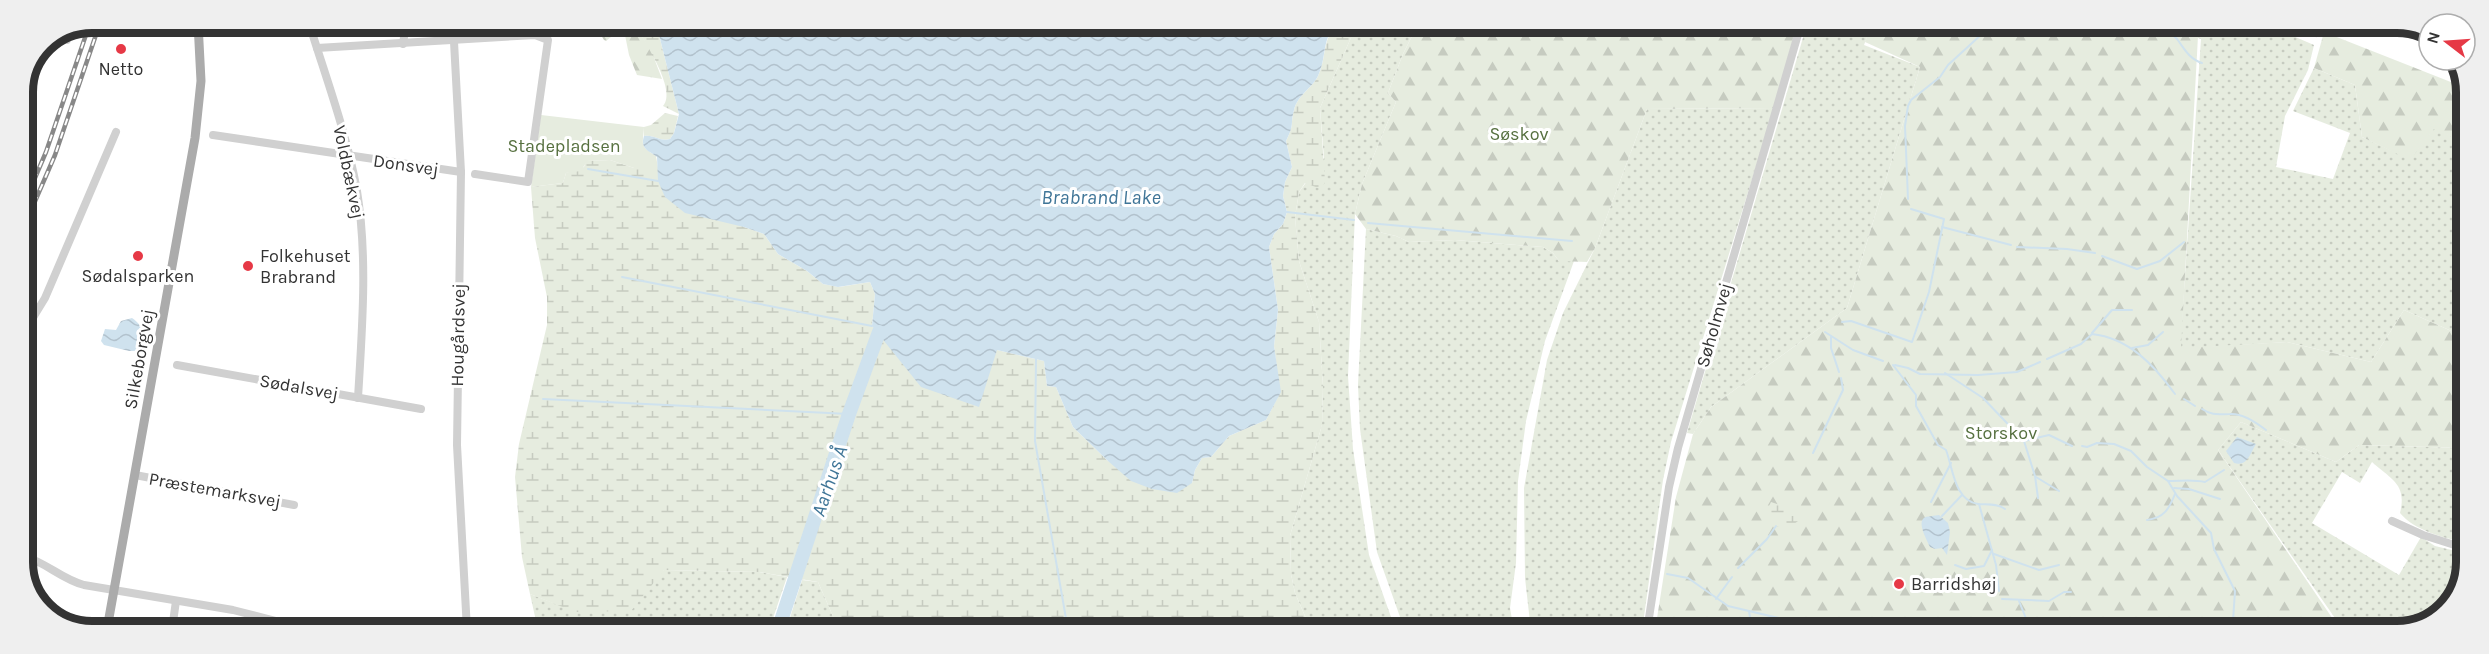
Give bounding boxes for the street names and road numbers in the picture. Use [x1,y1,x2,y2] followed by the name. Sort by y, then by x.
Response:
[328,123,370,221] street label: Voldbækvej
[372,150,440,180] street label: Donsvej
[1691,280,1737,370] street label: Søholmvej
[446,283,470,387] street label: Hougårdsvej
[119,307,159,411] street label: Silkeborgvej
[258,369,340,405] street label: Sødalsvej
[147,468,283,512] street label: Præstemarksvej

